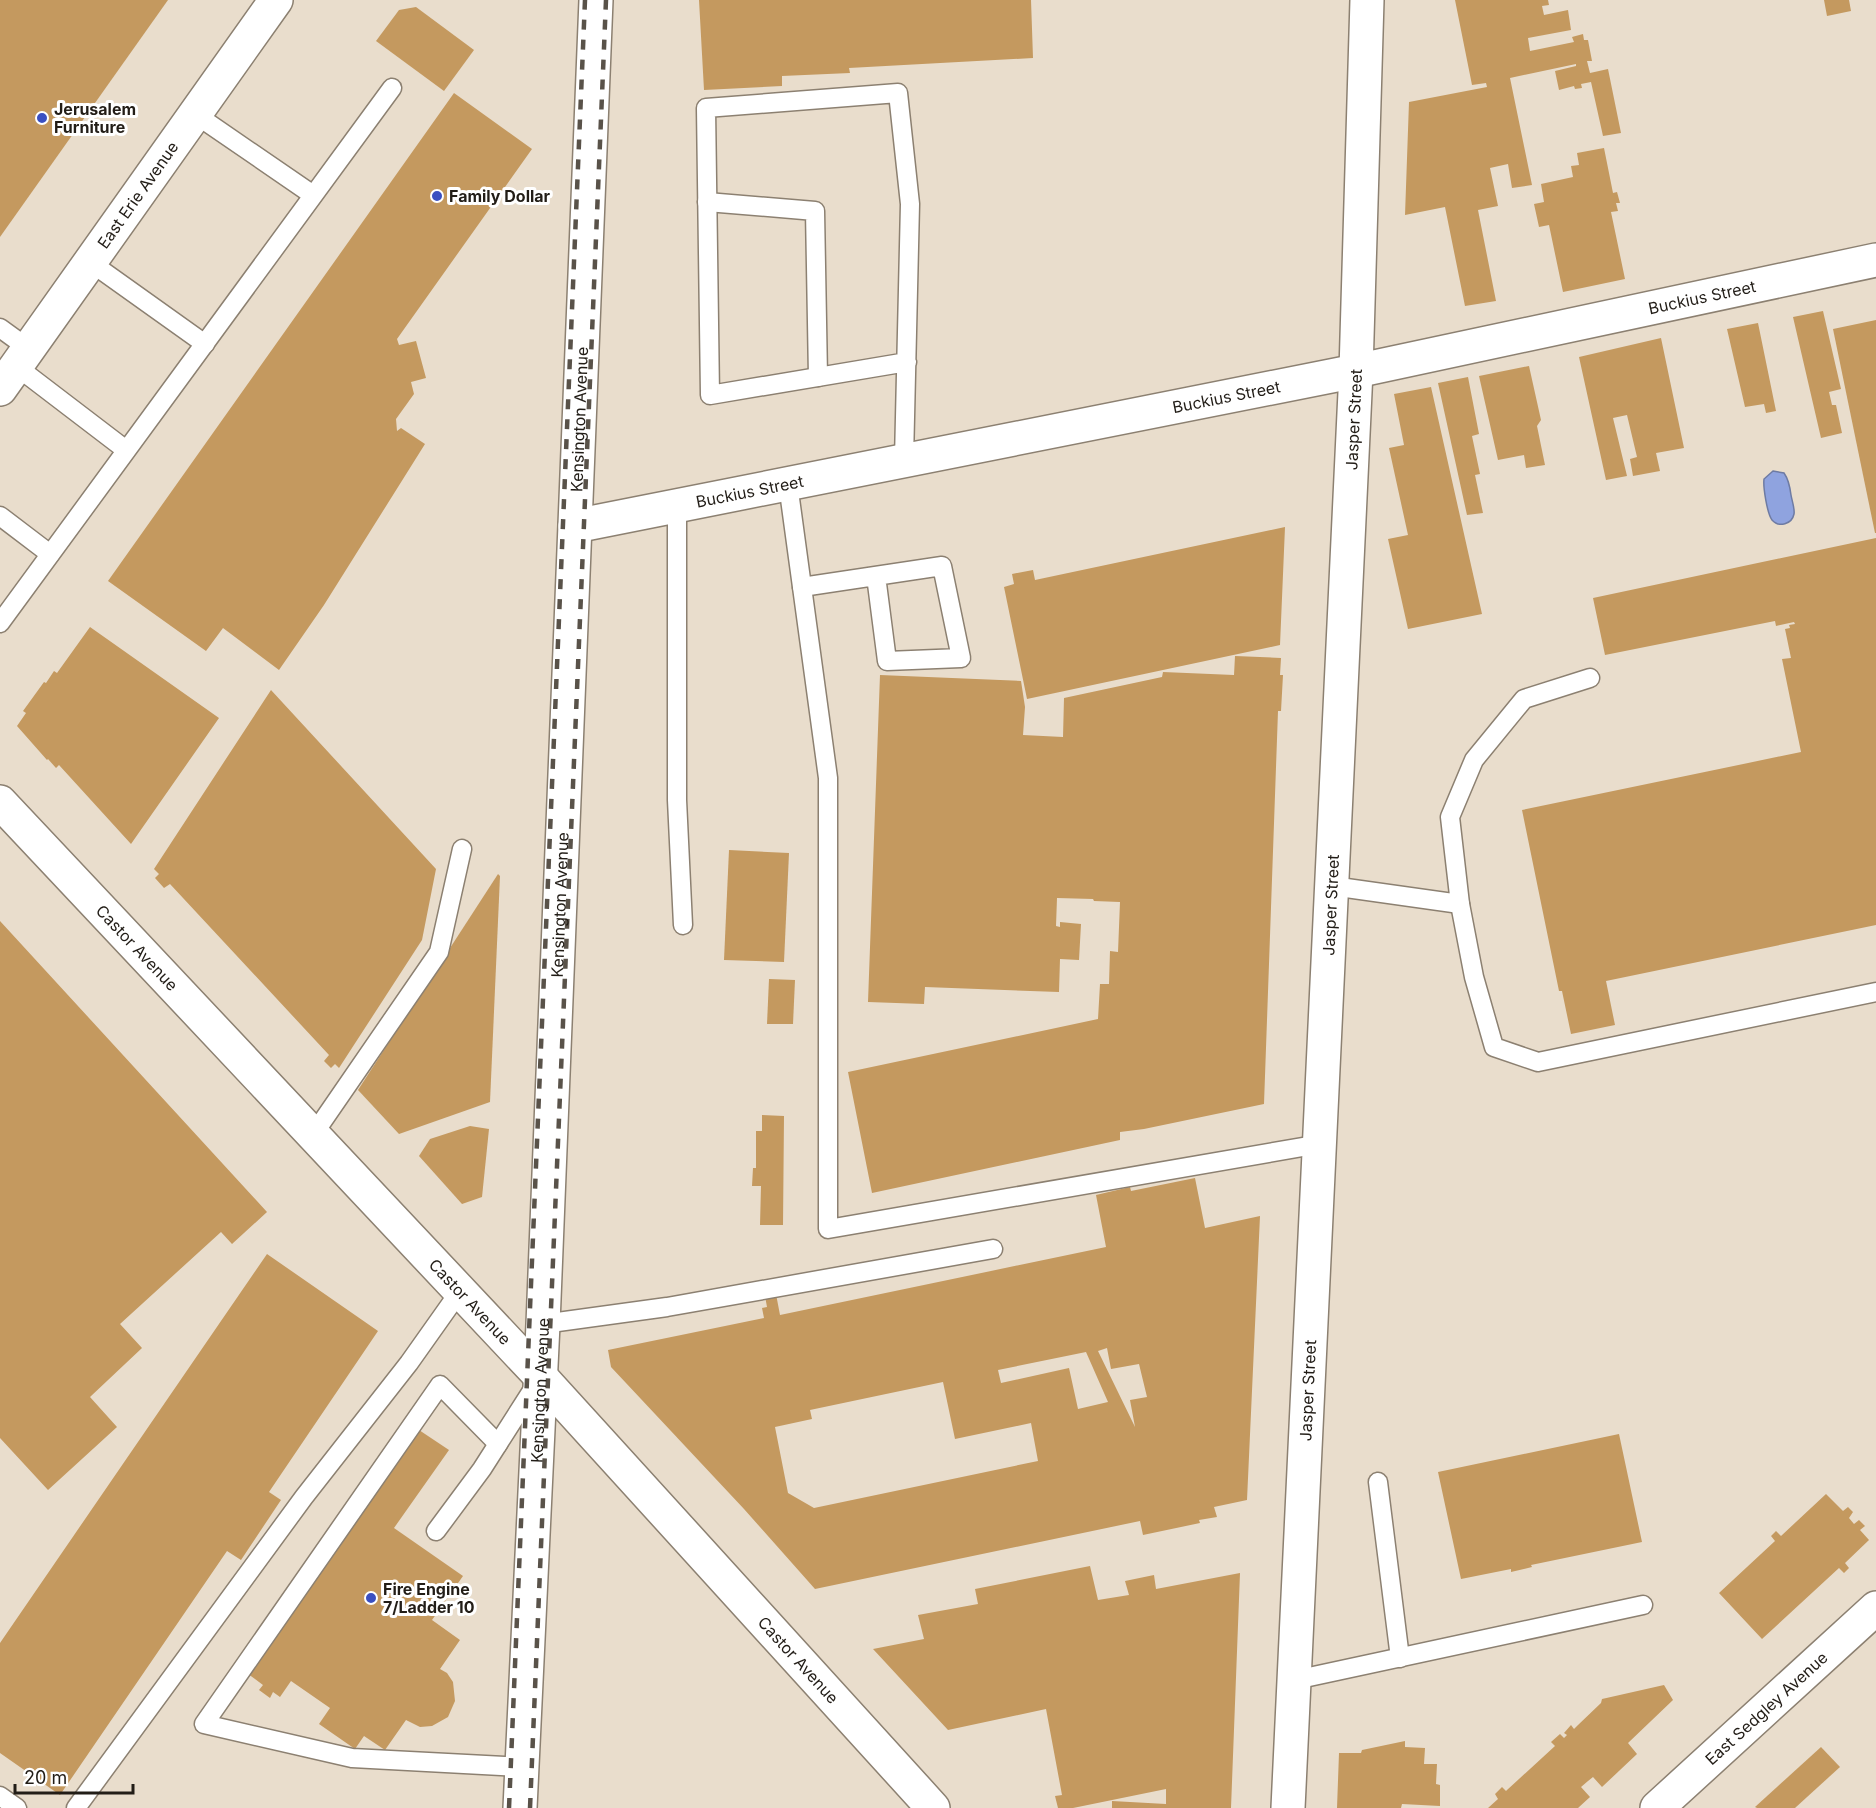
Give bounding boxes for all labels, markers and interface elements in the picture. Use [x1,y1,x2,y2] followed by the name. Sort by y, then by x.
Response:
[54,99,136,137] place label: Jerusalem Furniture
[35,111,49,125] marker: Jerusalem Furniture
[93,137,183,252] street label: East Erie Avenue
[449,186,551,206] place label: Family Dollar
[430,189,444,203] marker: Family Dollar
[1646,276,1758,318] street label: Buckius Street
[566,346,592,492] street label: Kensington Avenue
[1341,368,1366,471] street label: Jasper Street
[1171,376,1282,417] street label: Buckius Street
[694,471,805,512] street label: Buckius Street
[547,832,573,978] street label: Kensington Avenue
[1318,854,1343,956] street label: Jasper Street
[92,901,182,995] street label: Castor Avenue
[425,1255,515,1349] street label: Castor Avenue
[526,1317,553,1464] street label: Kensington Avenue
[1295,1339,1320,1442] street label: Jasper Street
[383,1579,475,1617] place label: Fire Engine 7/Ladder 10
[364,1591,378,1605] marker: Fire Engine 7/Ladder 10
[754,1612,843,1708] street label: Castor Avenue
[1701,1647,1832,1769] street label: East Sedgley Avenue
[15,1757,134,1795] scale bar
[24,1767,67,1788] text: 20 m

